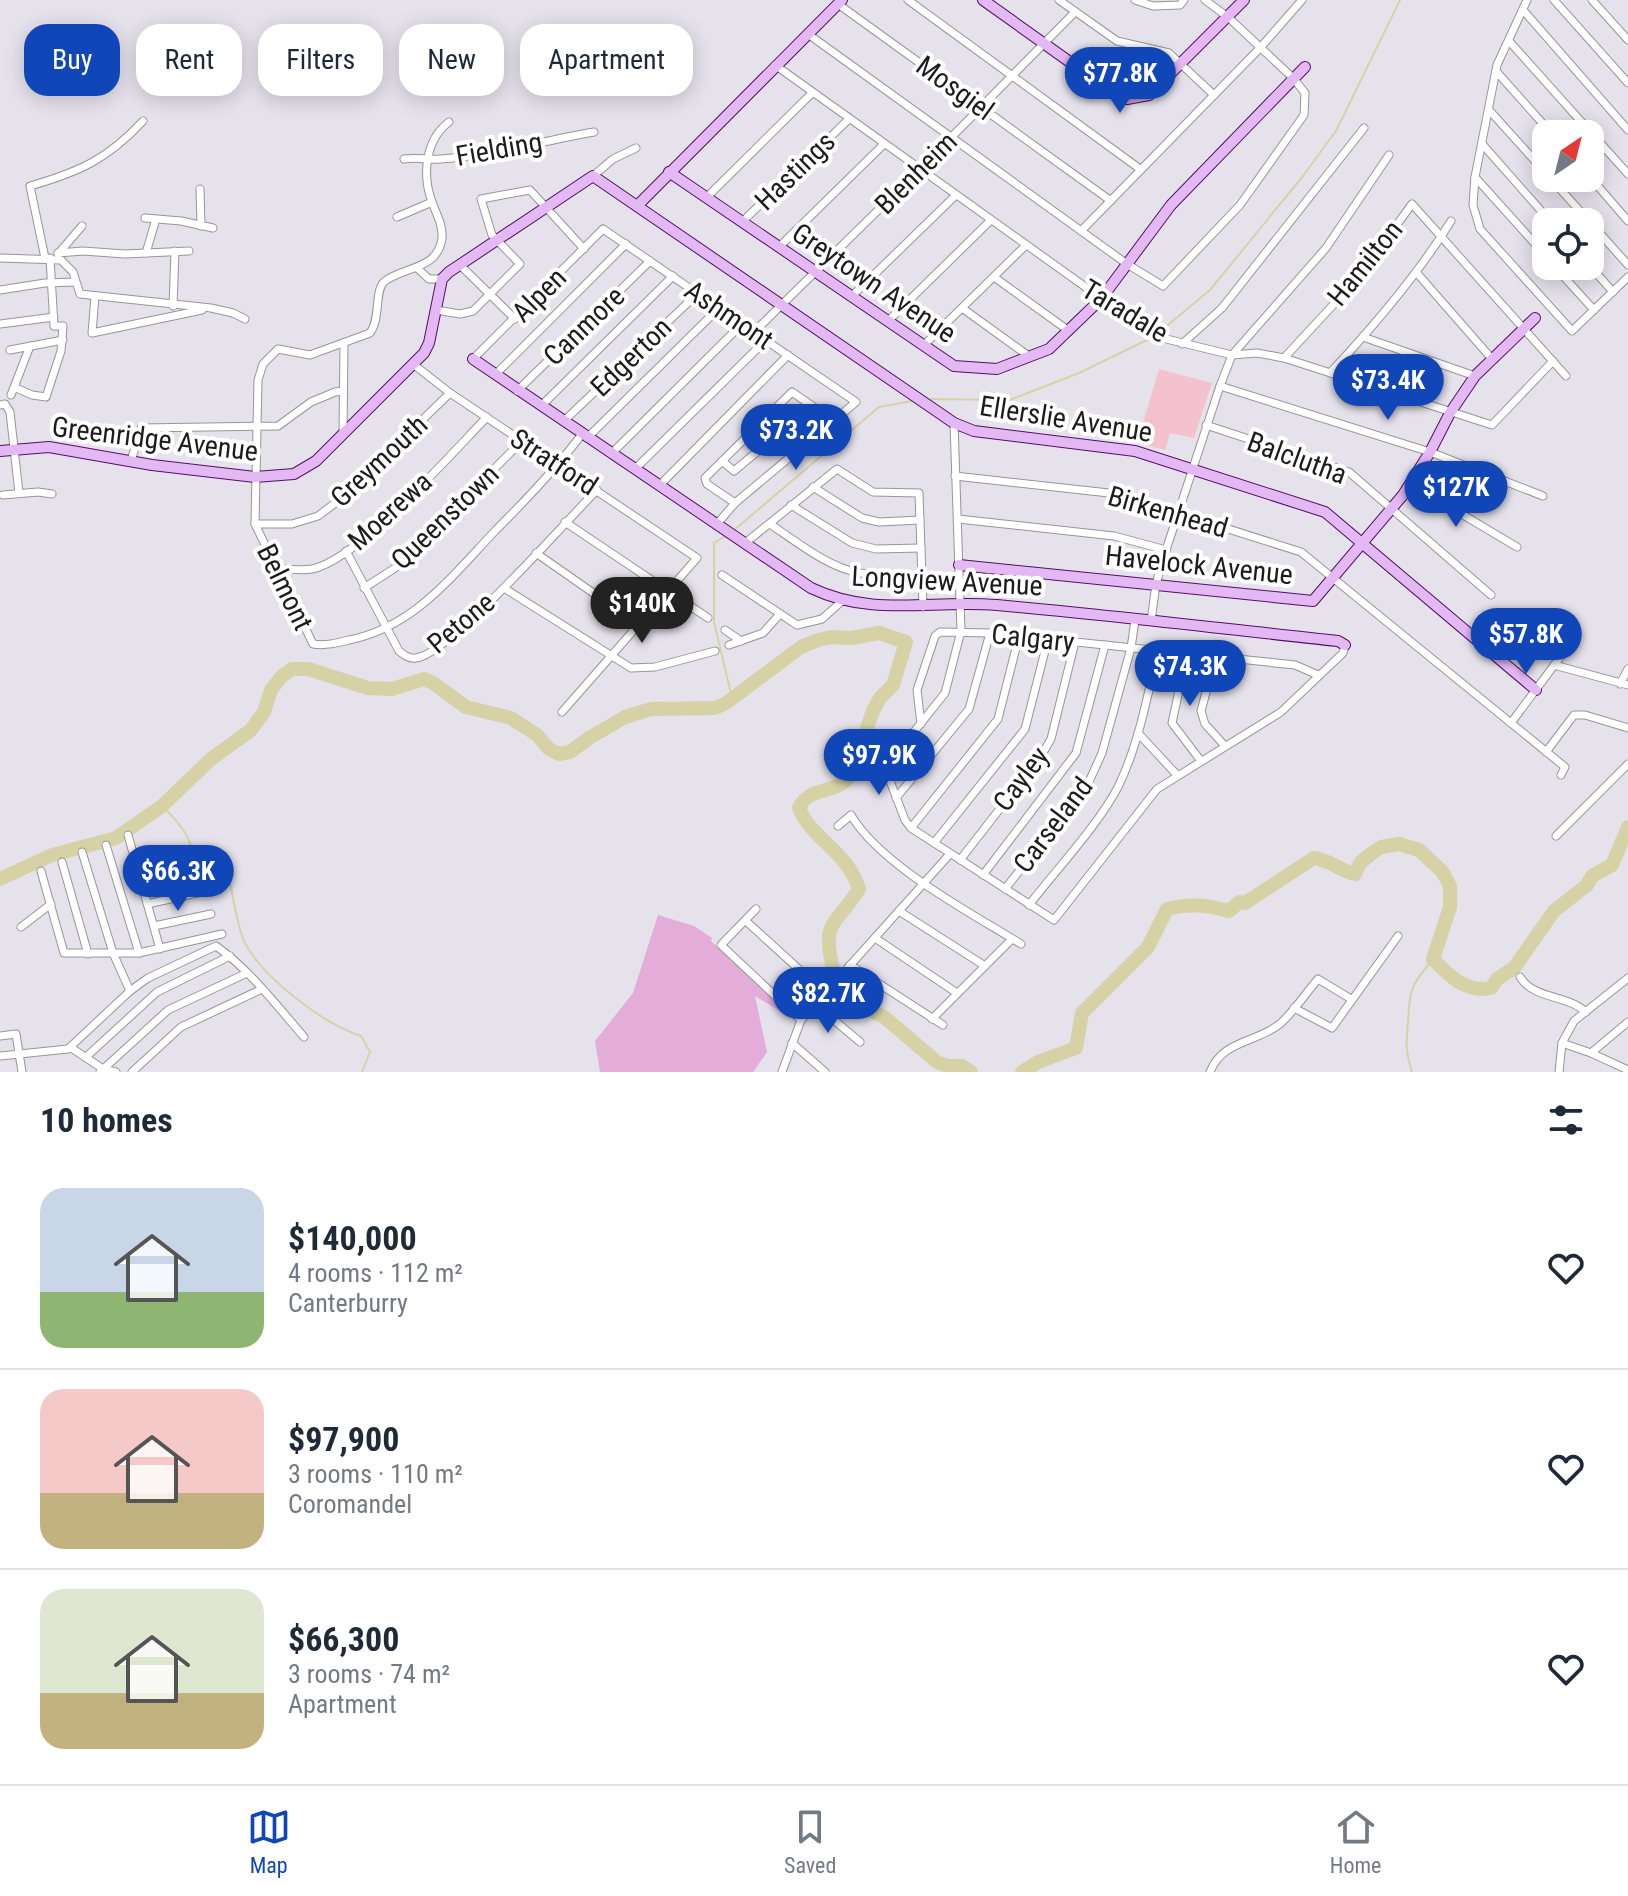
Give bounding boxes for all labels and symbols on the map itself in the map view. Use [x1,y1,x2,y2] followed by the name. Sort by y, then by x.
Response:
[1055,47,1185,115] pin: $77.8K
[910,49,1000,127] street label: Mosgiel
[1532,120,1604,192] north arrow
[453,125,545,173] street label: Fielding
[748,125,842,217] street label: Hastings
[868,125,964,221] street label: Blenheim
[1321,214,1409,312] street label: Hamilton
[786,216,962,350] street label: Greytown Avenue
[505,261,573,329] street label: Alpen
[1076,272,1174,350] street label: Taradale
[679,274,779,356] street label: Ashmont
[537,280,631,372] street label: Canmore
[584,311,678,403] street label: Edgerton
[1323,354,1453,422] pin: $73.4K
[977,389,1155,449] street label: Ellerslie Avenue
[731,404,861,472] pin: $73.2K
[324,408,434,514] street label: Greymouth
[50,410,260,468] street label: Greenridge Avenue
[504,422,604,502] street label: Stratford
[1243,425,1351,491] street label: Balclutha
[384,458,506,576] street label: Queenstown
[1400,461,1512,529] pin: $127K
[341,465,439,557] street label: Moerewa
[1104,479,1232,545] street label: Birkenhead
[250,538,320,636] street label: Belmont
[1104,539,1294,591] street label: Havelock Avenue
[851,560,1043,602] street label: Longview Avenue
[586,577,698,645] pin: $140K
[421,586,501,660] street label: Petone
[1461,608,1591,676] pin: $57.8K
[990,617,1077,659] street label: Calgary
[1125,640,1255,708] pin: $74.3K
[814,729,944,797] pin: $97.9K
[986,740,1056,818] street label: Cayley
[1006,771,1100,879] street label: Carseland
[113,845,243,913] pin: $66.3K
[763,967,893,1035] pin: $82.7K

